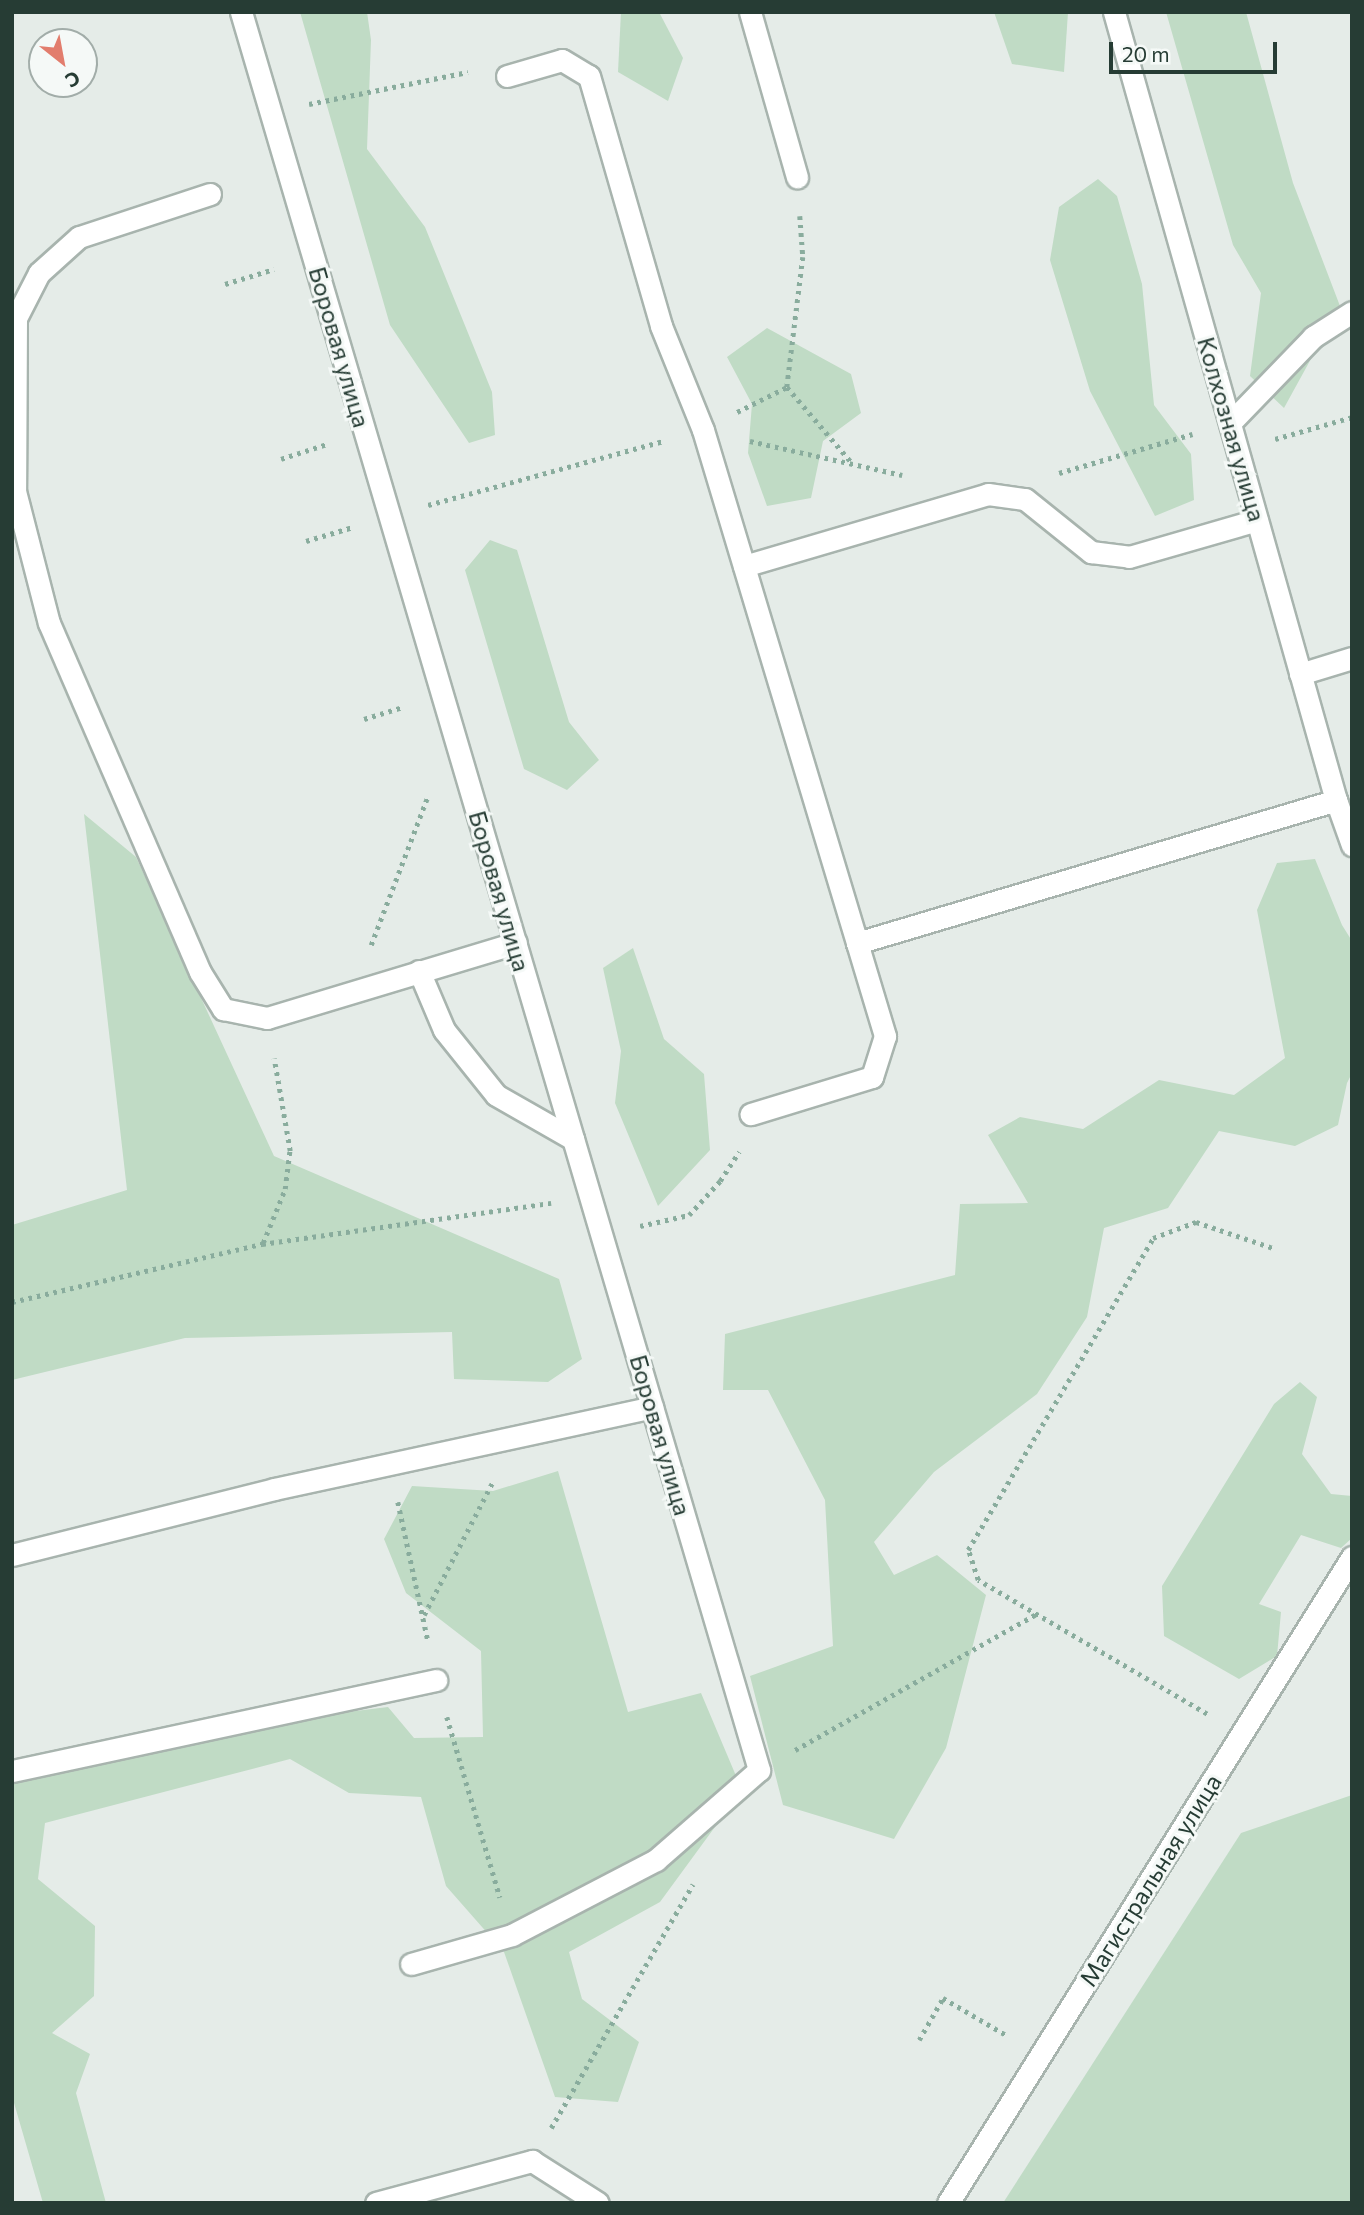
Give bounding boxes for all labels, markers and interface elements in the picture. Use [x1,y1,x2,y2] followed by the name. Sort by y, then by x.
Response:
[28,28,98,98] north arrow
[1112,28,1280,72] scale bar
[1122,41,1170,66] text: 20 m
[62,67,85,93] text: С
[303,263,377,431] street label: Боровая улица
[1192,334,1272,524] street label: Колхозная улица
[463,807,537,975] street label: Боровая улица
[624,1351,698,1519] street label: Боровая улица
[1073,1769,1227,1991] street label: Магистральная улица

